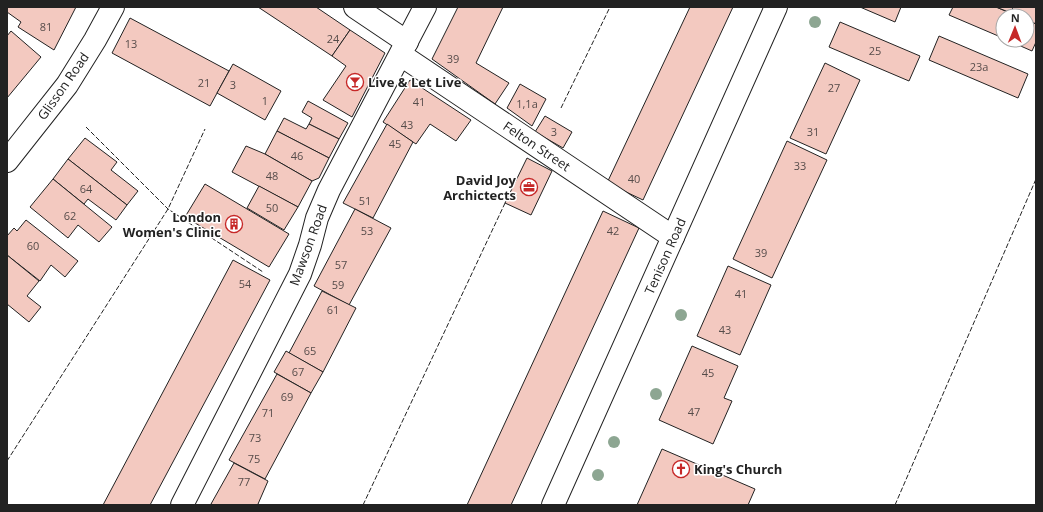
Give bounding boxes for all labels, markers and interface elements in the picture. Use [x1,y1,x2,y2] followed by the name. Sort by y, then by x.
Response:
[995,8,1035,48] north arrow
[1011,10,1020,25] text: N
[40,19,52,34] house number: 81
[327,31,340,46] house number: 24
[125,36,137,51] house number: 13
[869,43,881,58] house number: 25
[33,49,93,123] street label: Glisson Road
[447,51,459,66] house number: 39
[970,59,988,74] house number: 23a
[345,72,365,92] bar icon: Live & Let Live
[368,73,462,91] place label: Live & Let Live
[198,75,210,90] house number: 21
[230,77,236,92] house number: 3
[828,80,840,95] house number: 27
[262,93,268,108] house number: 1
[413,94,425,109] house number: 41
[516,96,538,111] house number: 1,1a
[401,117,413,132] house number: 43
[500,117,574,175] street label: Felton Street
[551,124,557,139] house number: 3
[807,124,819,139] house number: 31
[389,136,401,151] house number: 45
[291,148,303,163] house number: 46
[794,158,806,173] house number: 33
[266,168,278,183] house number: 48
[443,171,517,204] place label: David Joy Archictects
[628,171,640,186] house number: 40
[519,177,539,197] office icon: David Joy Archictects
[80,181,93,196] house number: 64
[359,193,371,208] house number: 51
[266,200,278,215] house number: 50
[285,202,331,288] street label: Mawson Road
[64,208,76,223] house number: 62
[123,208,221,241] place label: London Women's Clinic
[224,214,244,234] building icon: London Women's Clinic
[640,215,690,297] street label: Tenison Road
[361,223,373,238] house number: 53
[607,223,619,238] house number: 42
[27,238,39,253] house number: 60
[755,245,767,260] house number: 39
[335,257,347,272] house number: 57
[239,276,252,291] house number: 54
[332,277,344,292] house number: 59
[735,286,747,301] house number: 41
[327,302,339,317] house number: 61
[719,322,731,337] house number: 43
[304,343,316,358] house number: 65
[292,364,304,379] house number: 67
[702,365,714,380] house number: 45
[281,389,293,404] house number: 69
[688,404,700,419] house number: 47
[262,405,274,420] house number: 71
[249,430,261,445] house number: 73
[248,451,260,466] house number: 75
[671,459,691,479] church icon: King's Church
[694,460,782,478] place label: King's Church
[238,474,250,489] house number: 77

